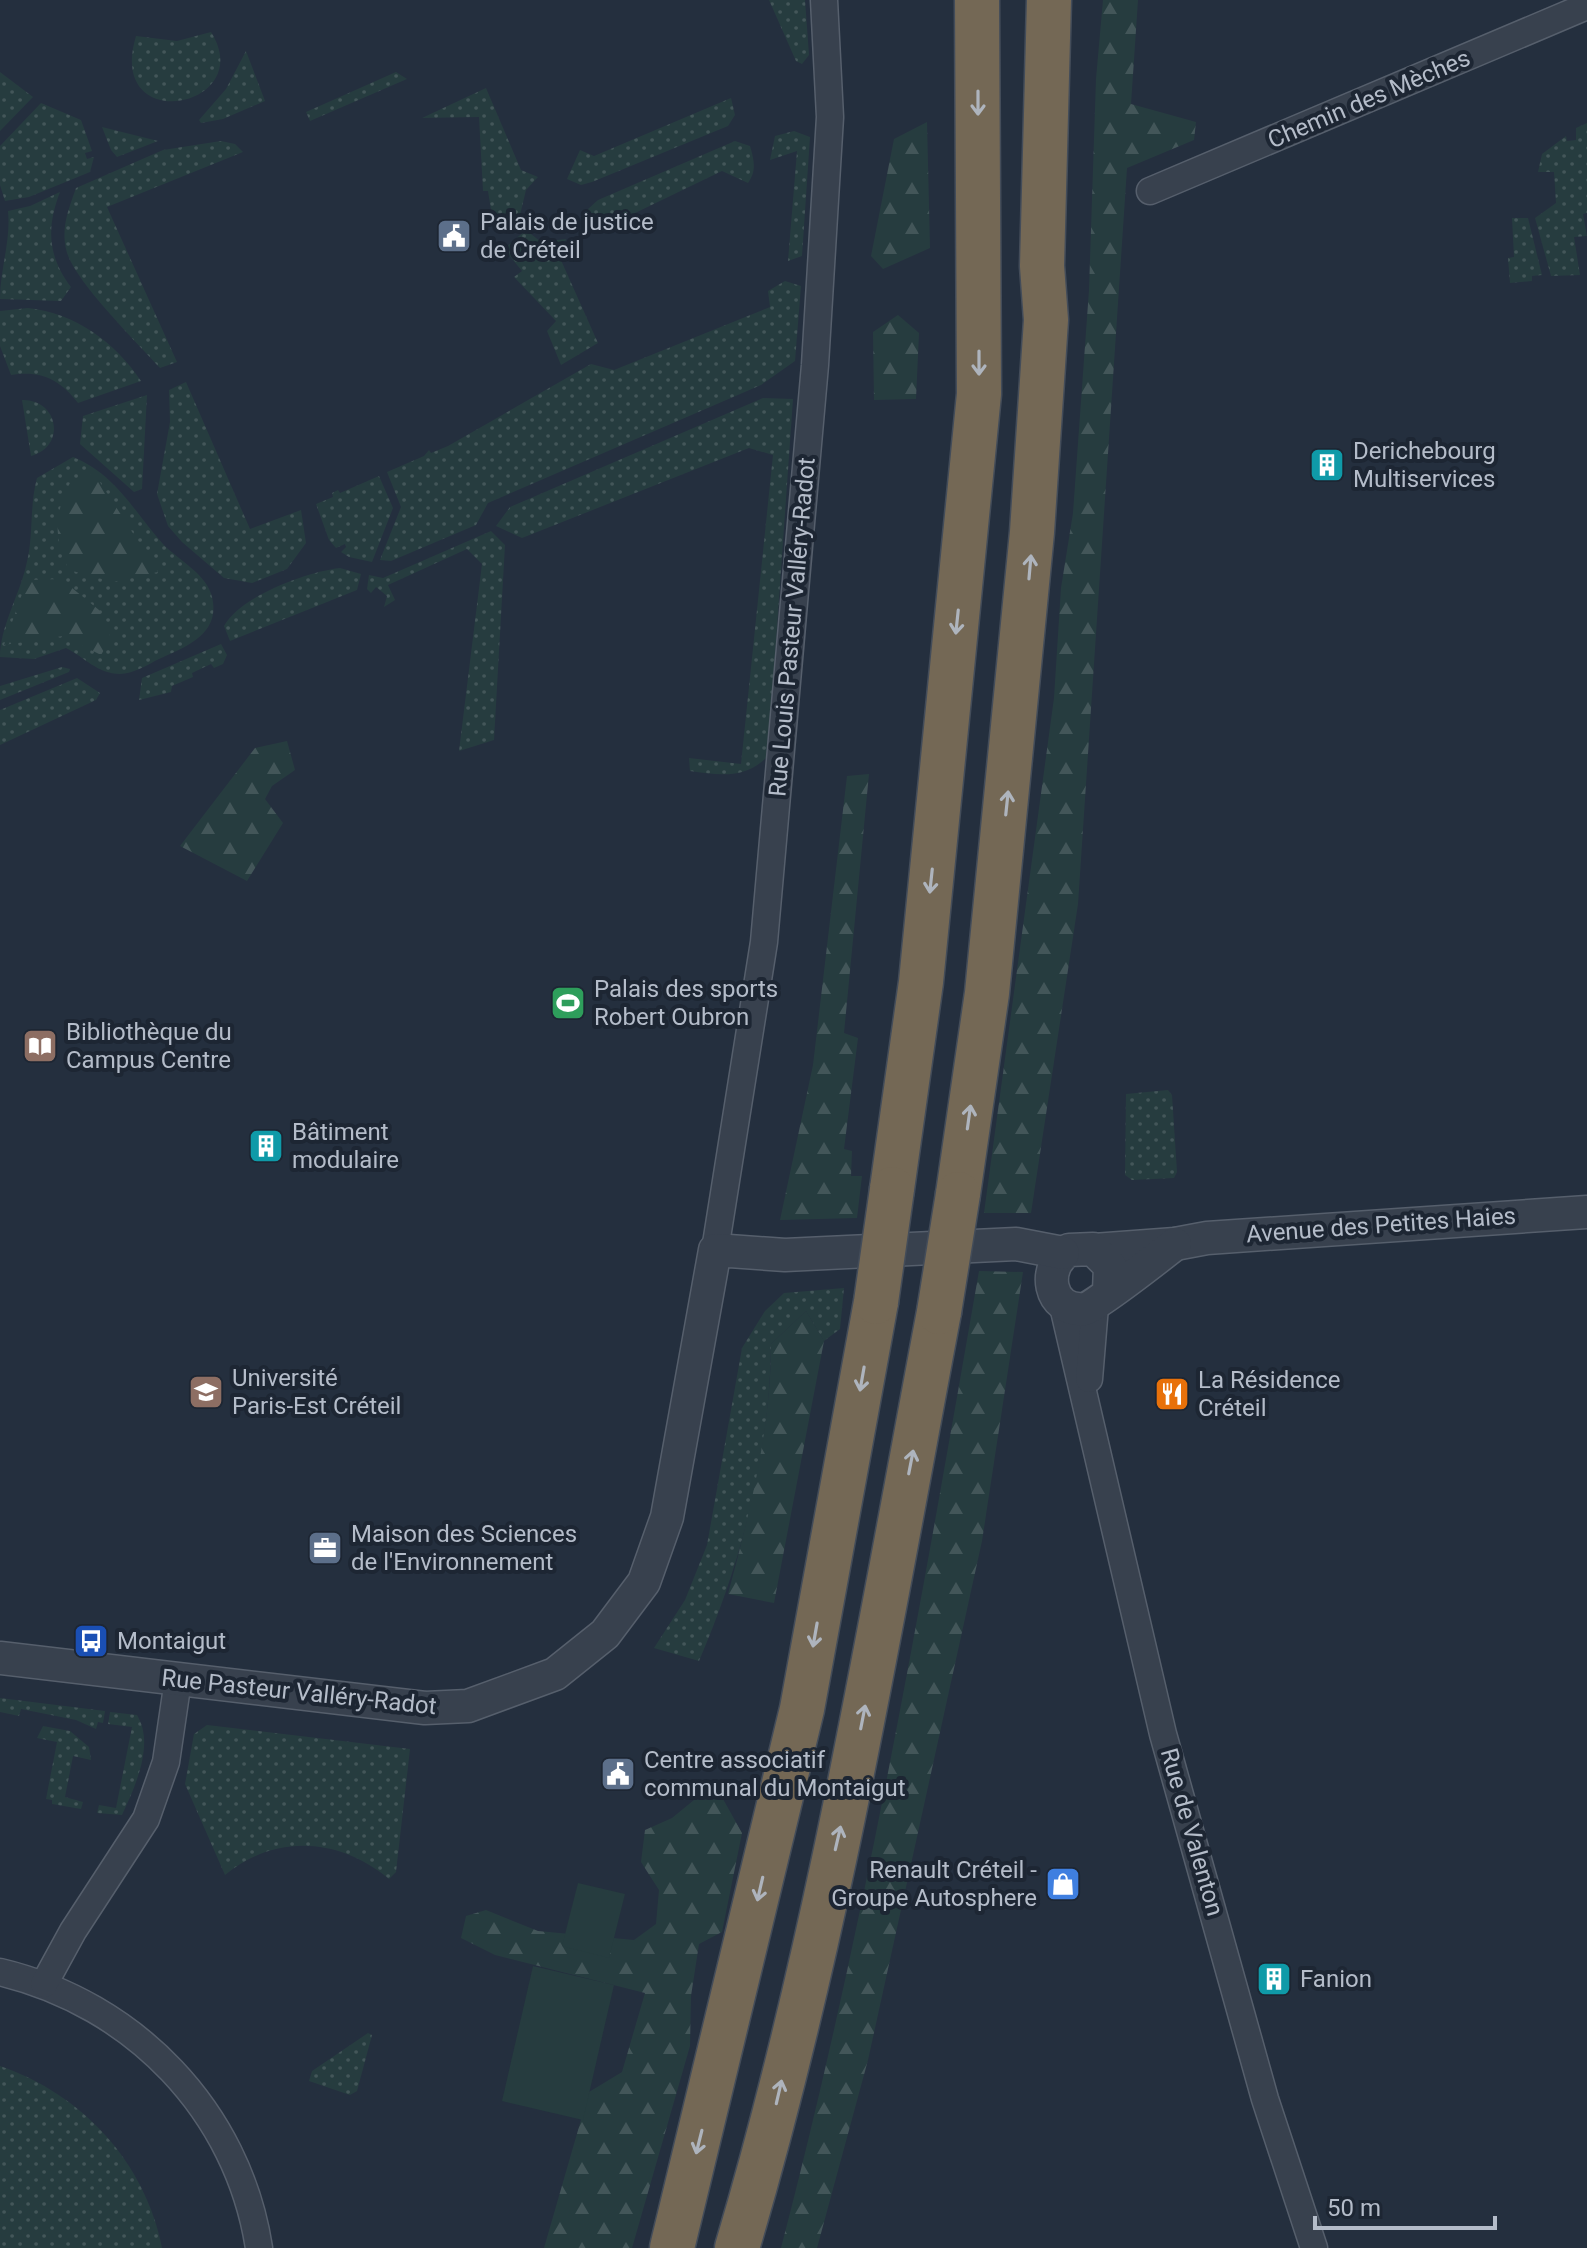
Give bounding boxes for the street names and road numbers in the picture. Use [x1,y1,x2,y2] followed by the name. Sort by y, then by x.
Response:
[1264,44,1474,154] street label: Chemin des Mèches
[763,456,821,798] street label: Rue Louis Pasteur Valléry-Radot
[1245,1202,1517,1248] street label: Avenue des Petites Haies
[160,1664,438,1720] street label: Rue Pasteur Valléry-Radot
[1155,1745,1229,1919] street label: Rue de Valenton

